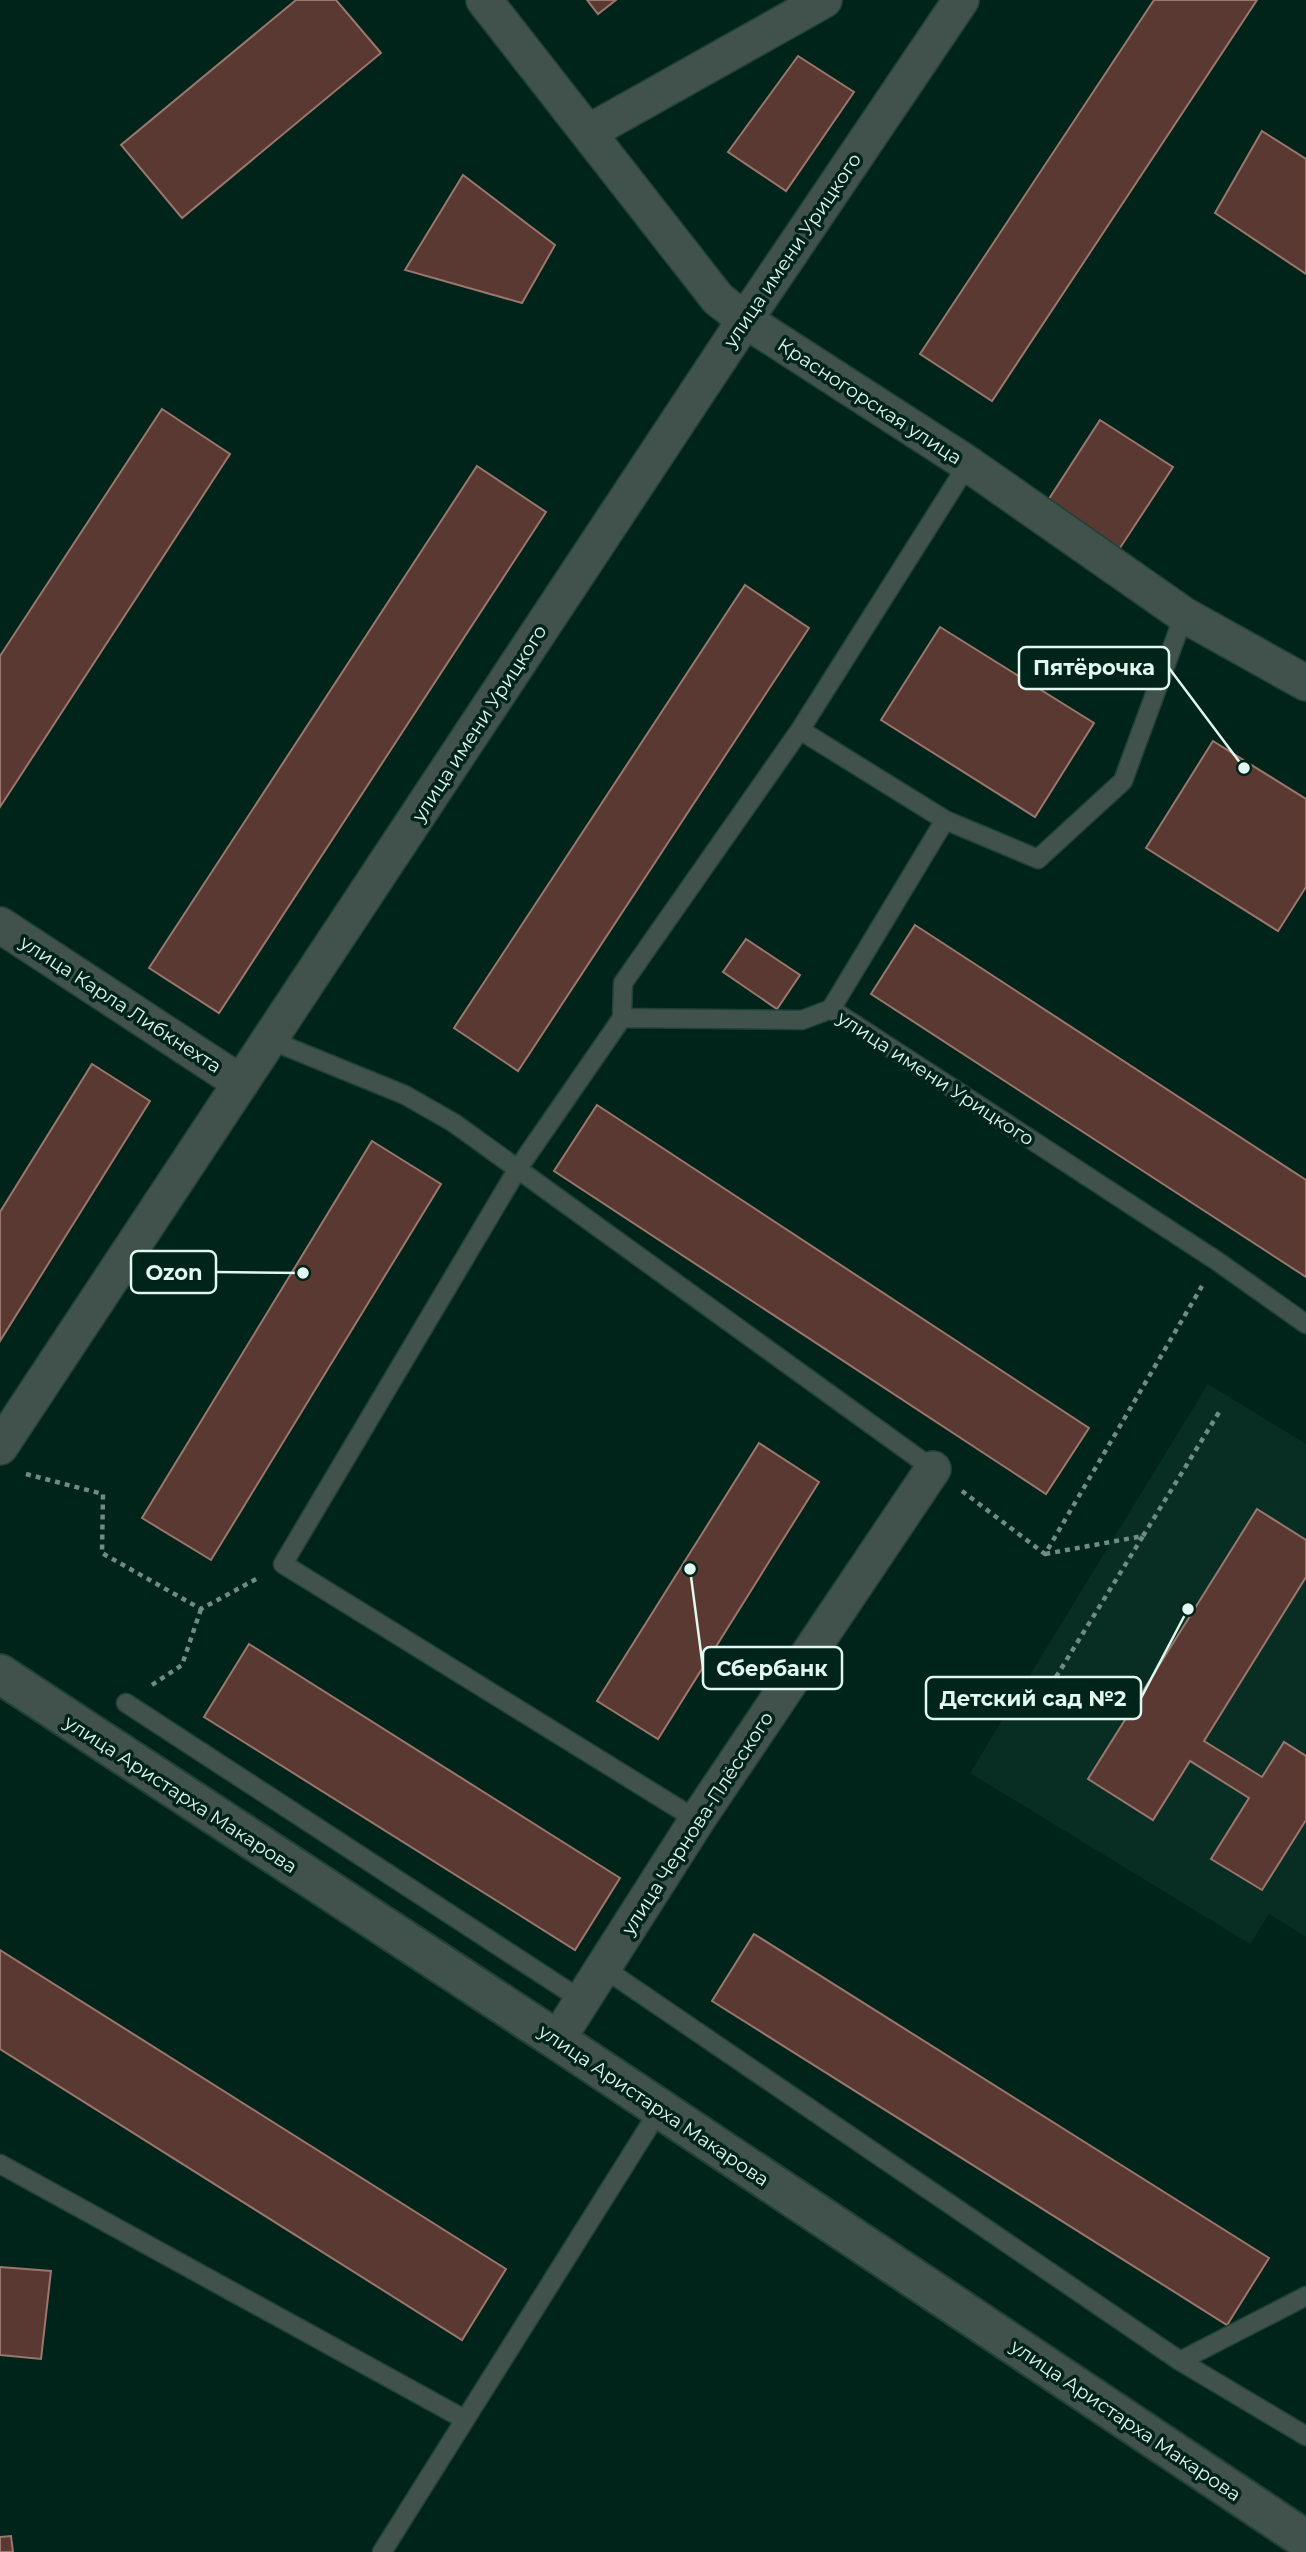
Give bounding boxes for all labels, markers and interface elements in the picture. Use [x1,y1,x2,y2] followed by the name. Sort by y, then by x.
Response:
[718,149,866,353] street label: улица имени Урицкого
[773,333,966,470] street label: Красногорская улица
[407,621,552,827] street label: улица имени Урицкого
[1019,647,1169,689] callout: Пятёрочка
[1033,655,1155,680] text: Пятёрочка
[15,930,226,1078] street label: улица Карла Либкнехта
[832,1006,1038,1151] street label: улица имени Урицкого
[131,1251,216,1293] callout: Ozon
[145,1260,203,1285] text: Ozon
[703,1647,842,1689] callout: Сбербанк
[716,1656,828,1681] text: Сбербанк
[926,1677,1141,1719] callout: Детский сад №2
[939,1686,1127,1711] text: Детский сад №2
[616,1707,778,1940] street label: улица Чернова-Плёсского
[59,1710,301,1878] street label: улица Аристарха Макарова
[533,2019,773,2191] street label: улица Аристарха Макарова
[1005,2334,1245,2506] street label: улица Аристарха Макарова

